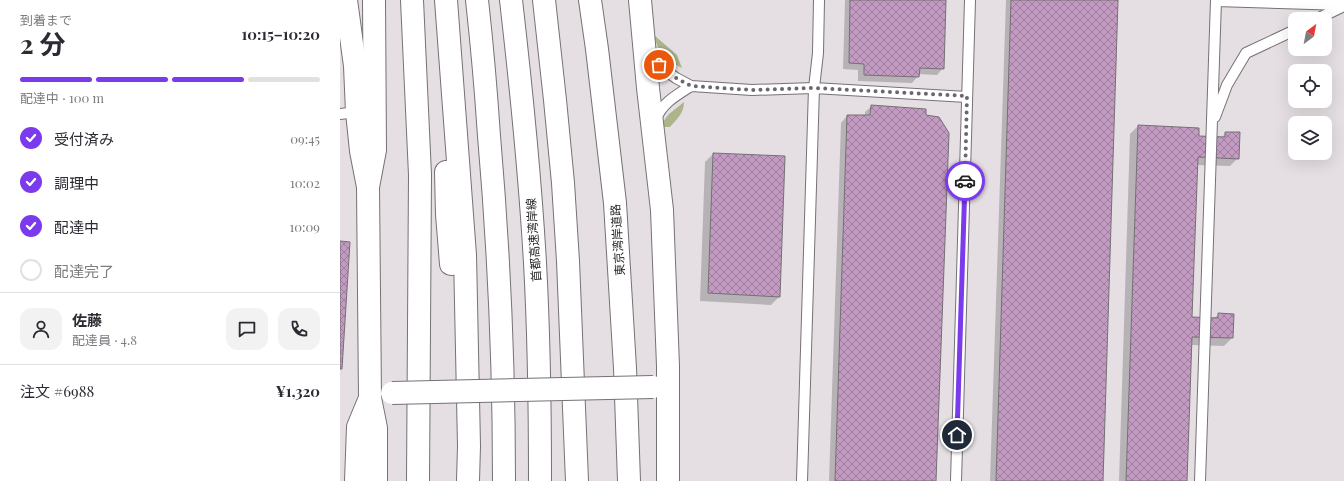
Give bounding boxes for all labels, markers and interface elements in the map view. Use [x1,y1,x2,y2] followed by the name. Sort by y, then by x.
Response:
[20,11,72,28] text: 到着まで
[1288,12,1332,56] north arrow
[1288,12,1332,160] map controls
[242,24,320,44] text: 10:15–10:20
[20,26,65,61] text: 2 分
[642,48,676,82] pin
[648,54,670,76] icon: bag
[1288,64,1332,108] button: locate
[20,89,104,106] text: 配達中 · 100 m
[1288,116,1332,160] button: layers
[20,127,42,149] icon: check
[54,129,114,149] text: 受付済み
[290,130,320,147] text: 09:45
[945,161,985,201] courier
[954,170,976,192] icon: car
[20,171,42,193] icon: check
[54,173,99,193] text: 調理中
[290,174,320,191] text: 10:02
[522,198,544,282] street label: 首都高速湾岸線
[607,204,627,276] street label: 東京湾岸道路
[20,215,42,237] icon: check
[54,217,99,237] text: 配達中
[290,218,320,235] text: 10:09
[54,261,114,281] text: 配達完了
[20,308,62,350] button: person
[226,308,268,350] button: chat
[278,308,320,350] button: phone
[72,310,102,330] text: 佐藤
[72,331,137,348] text: 配達員 · 4.8
[20,381,94,401] text: 注文 #6988
[276,381,320,401] text: ¥1,320
[940,418,974,452] pin
[946,424,968,446] icon: home

